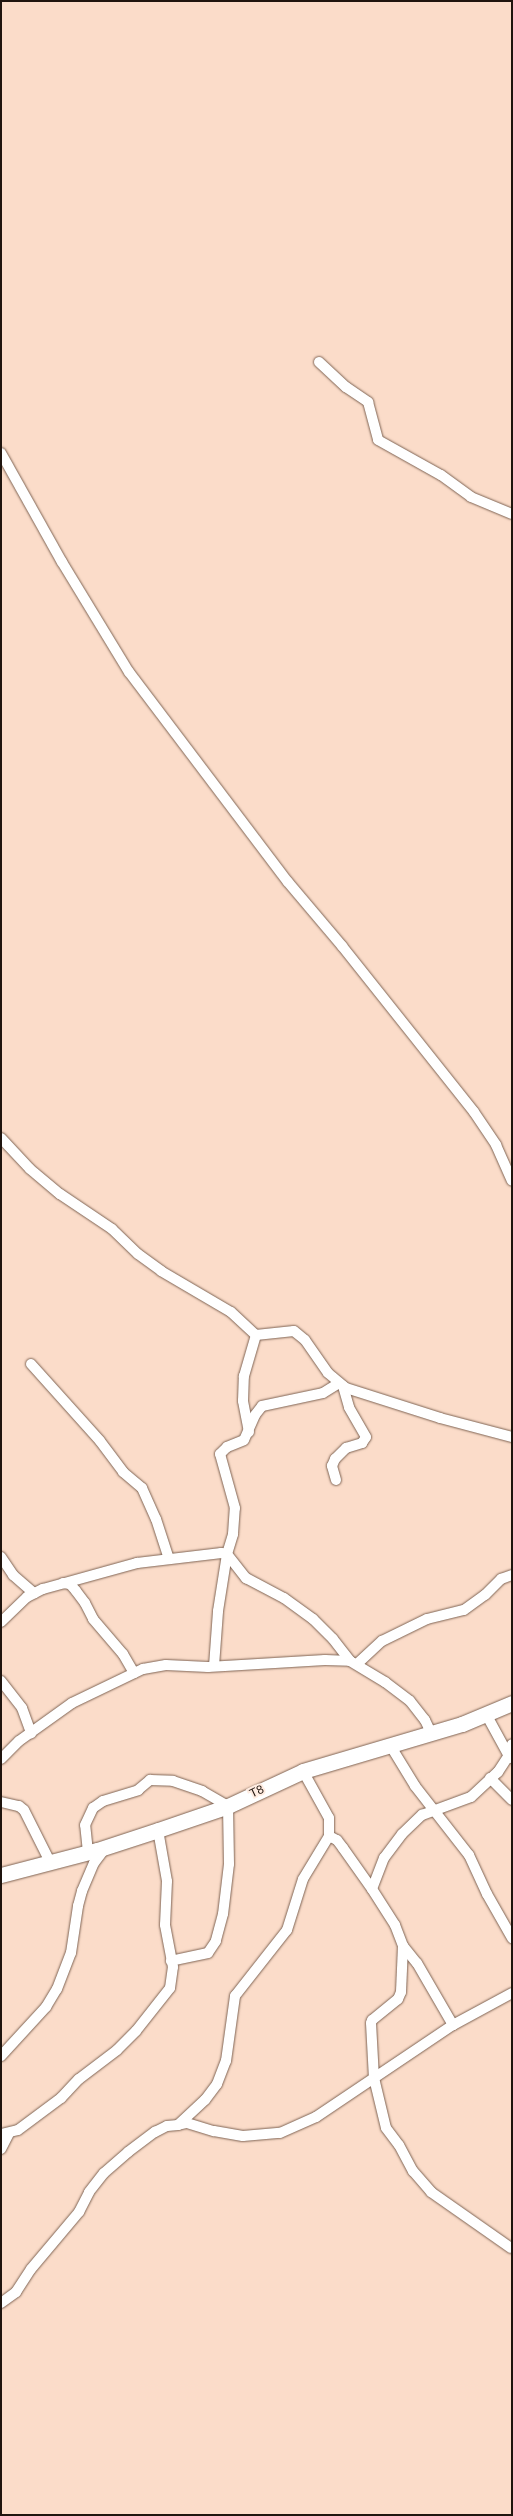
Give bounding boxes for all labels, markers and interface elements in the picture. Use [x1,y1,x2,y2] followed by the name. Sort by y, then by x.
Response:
[248,1782,266,1802] street label: T8

